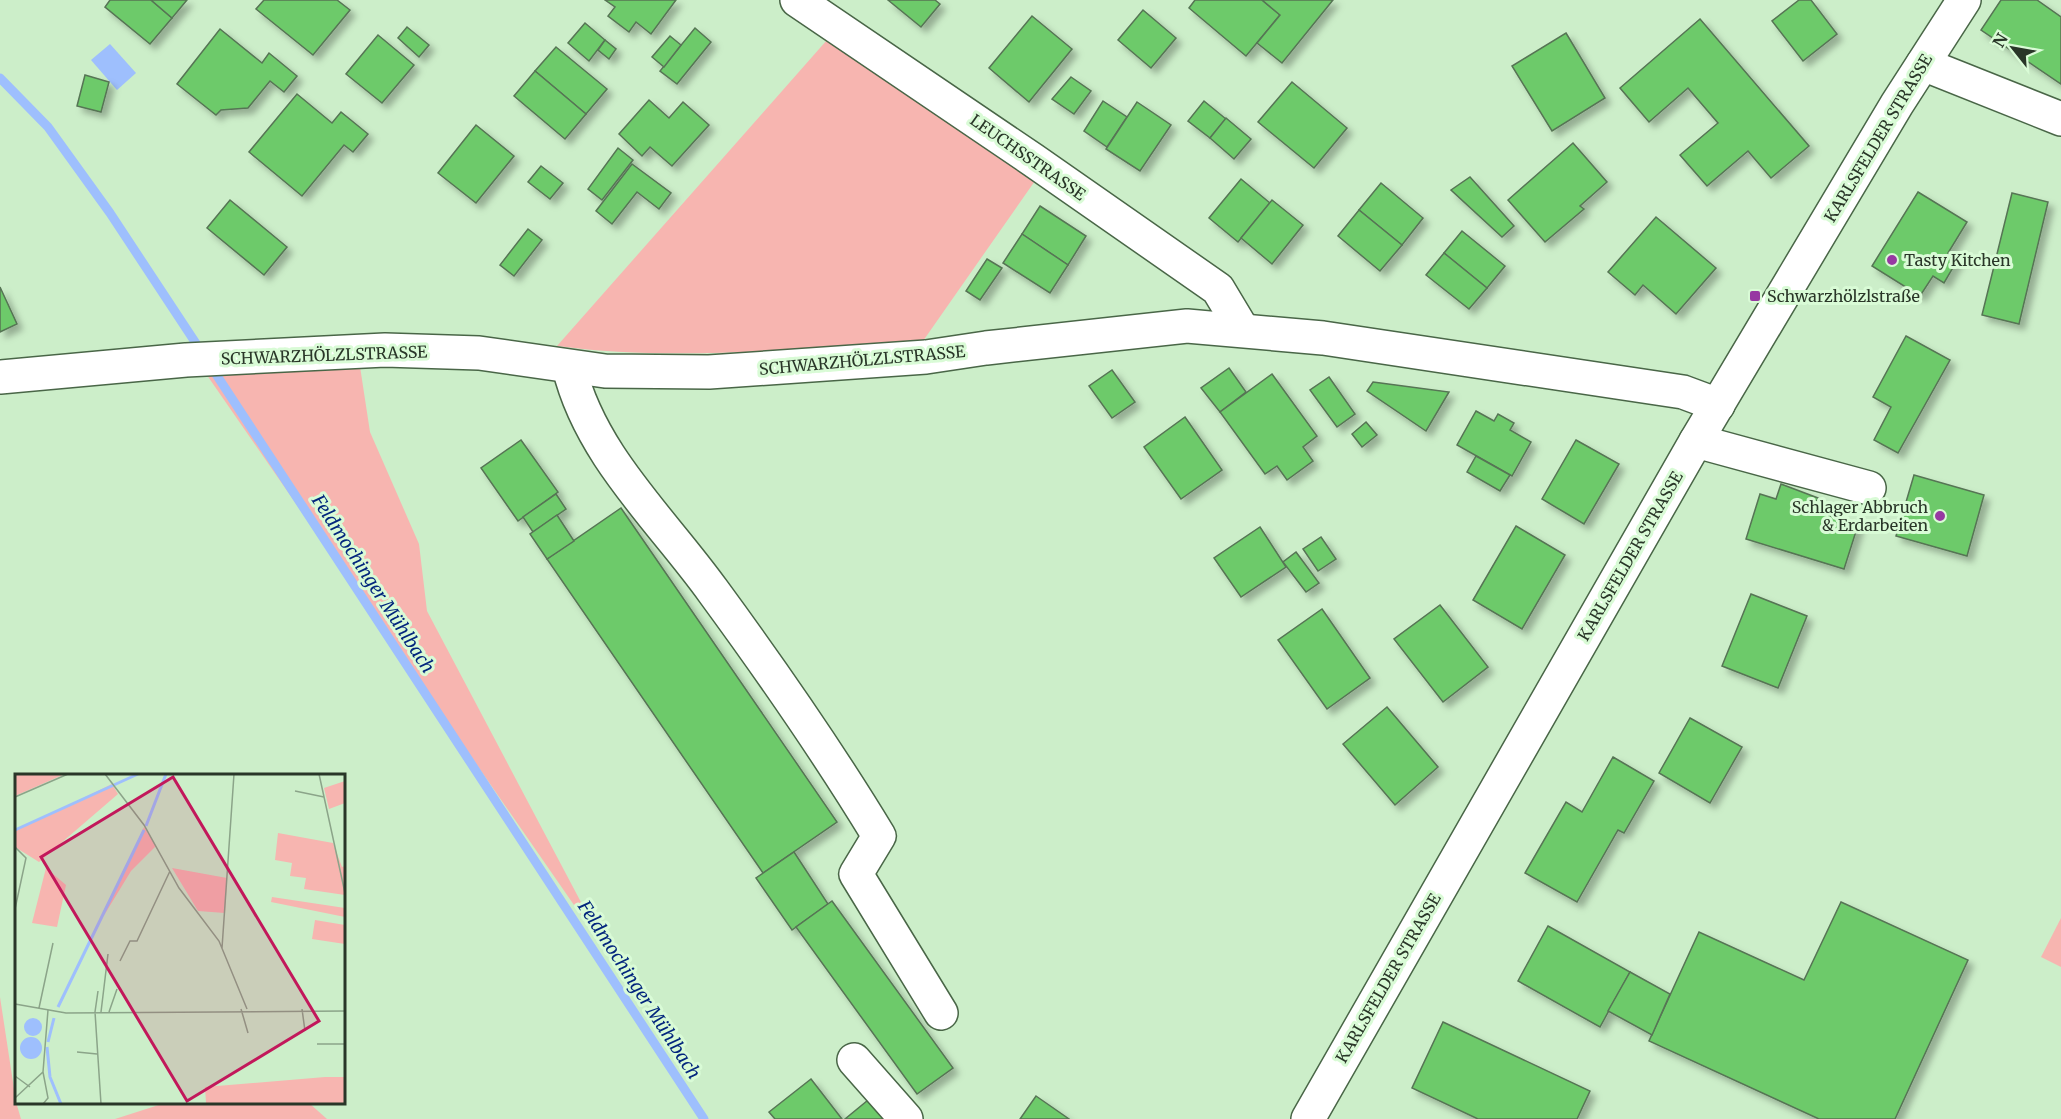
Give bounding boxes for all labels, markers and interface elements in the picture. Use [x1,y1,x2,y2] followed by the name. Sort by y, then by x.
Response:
[1983,18,2043,78] north arrow
[1988,29,2012,51] text: N
[1820,50,1937,226] street label: KARLSFELDER STRASSE
[966,110,1090,205] street label: LEUCHSSTRASSE
[1904,250,2011,270] place label: Tasty Kitchen
[1885,253,1899,267] marker: Tasty Kitchen
[1767,286,1920,306] place label: Schwarzhölzlstraße
[1748,289,1762,303] marker: Schwarzhölzlstraße
[220,341,429,369] street label: SCHWARZHÖLZLSTRASSE
[758,341,967,379] street label: SCHWARZHÖLZLSTRASSE
[1573,467,1687,644] street label: KARLSFELDER STRASSE
[307,489,440,677] water label: Feldmochinger Mühlbach
[1792,497,1928,535] place label: Schlager Abbruch & Erdarbeiten
[1933,509,1947,523] marker: Schlager Abbruch & Erdarbeiten
[15,774,345,1104] inset map
[1331,889,1445,1066] street label: KARLSFELDER STRASSE
[573,895,706,1083] water label: Feldmochinger Mühlbach

